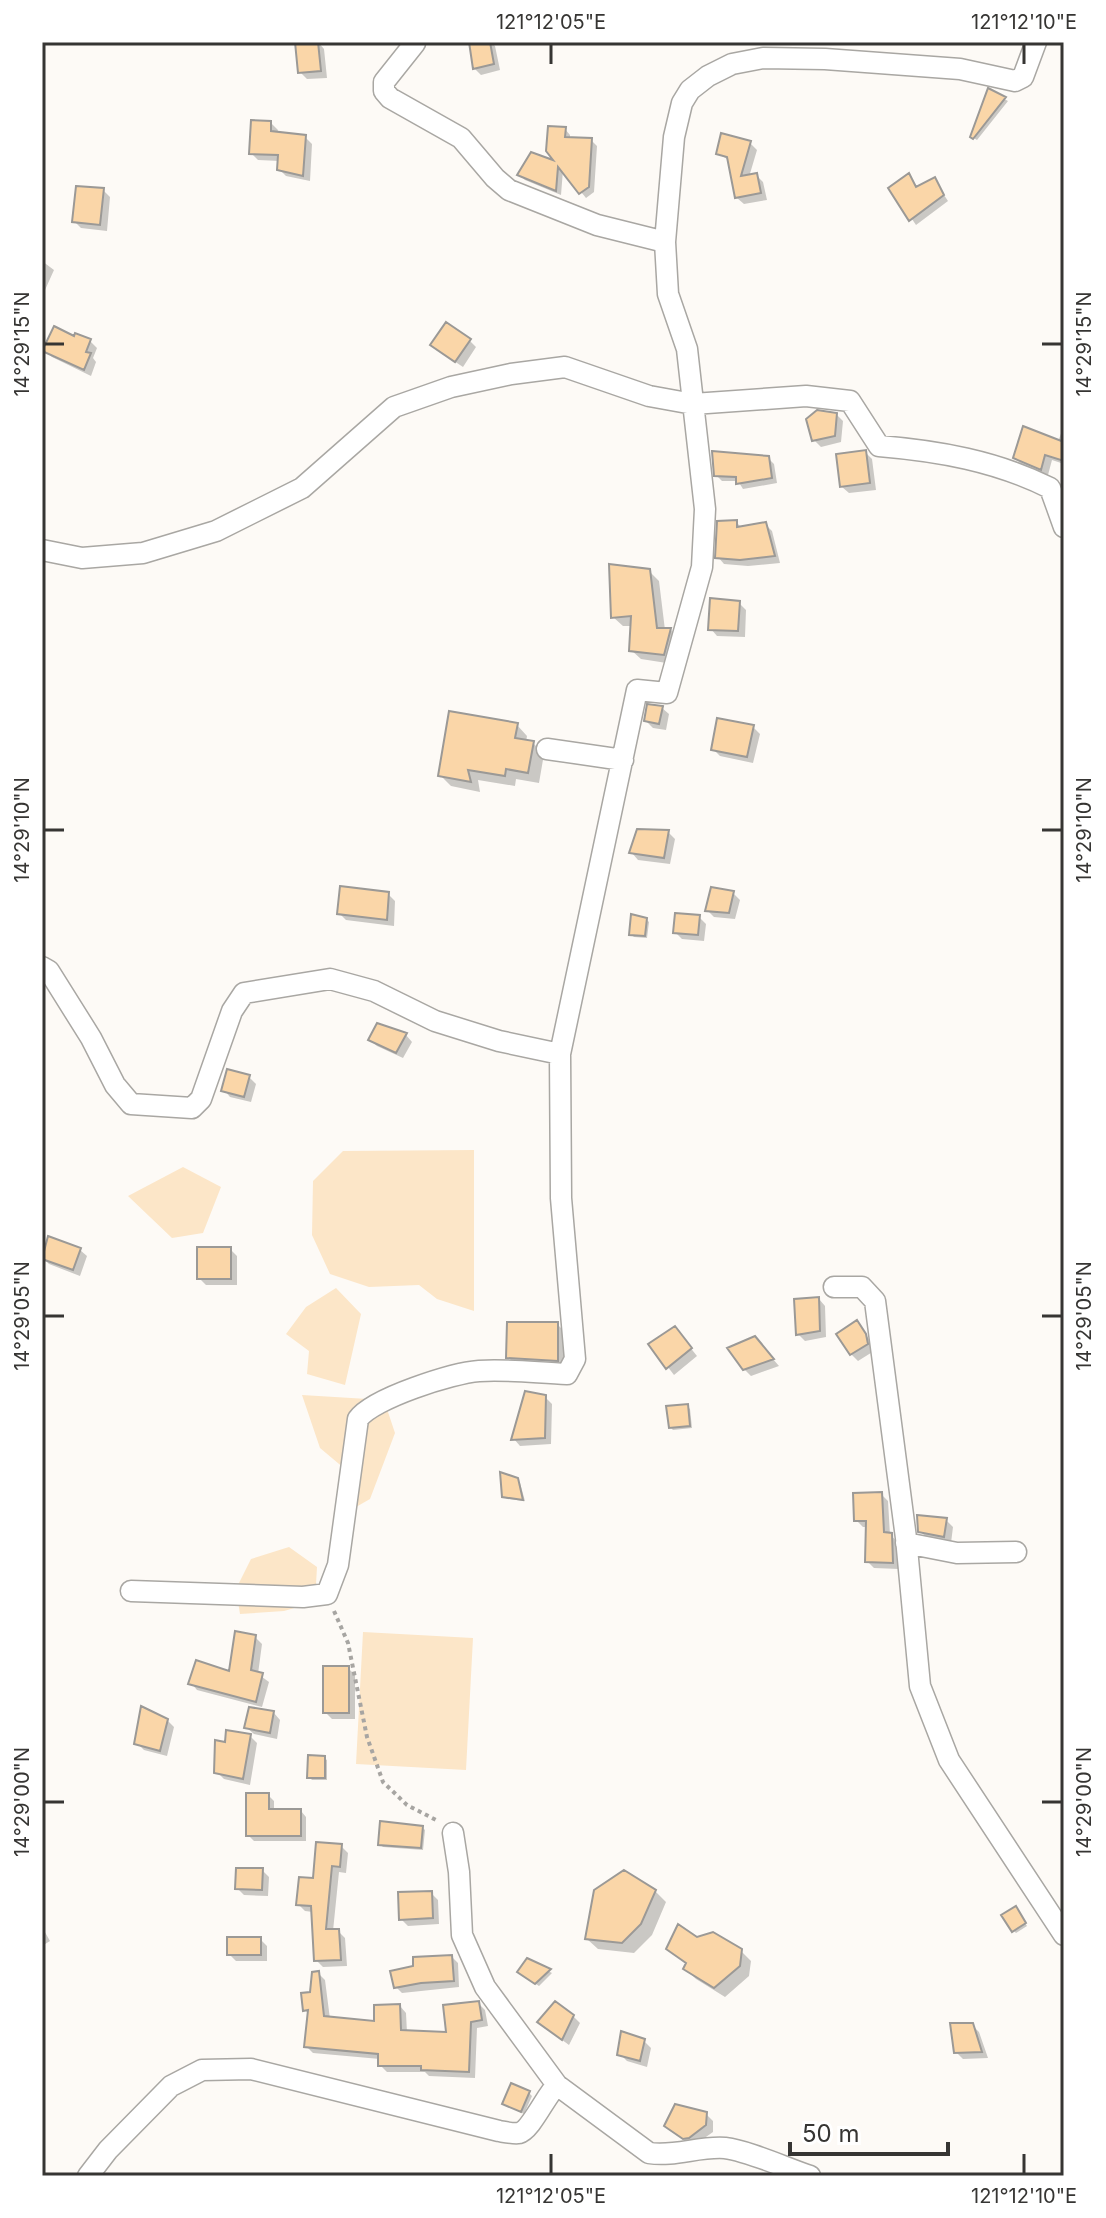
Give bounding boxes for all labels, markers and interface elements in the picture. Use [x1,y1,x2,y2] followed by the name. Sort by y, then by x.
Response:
[496,10,606,34] text: 121°12'05"E
[971,10,1077,34] text: 121°12'10"E
[10,291,34,397] text: 14°29'15"N
[1072,291,1096,397] text: 14°29'15"N
[10,777,34,883] text: 14°29'10"N
[1072,777,1096,883] text: 14°29'10"N
[10,1261,34,1371] text: 14°29'05"N
[1072,1261,1096,1371] text: 14°29'05"N
[10,1747,34,1857] text: 14°29'00"N
[1072,1747,1096,1857] text: 14°29'00"N
[790,2106,948,2156] scale bar
[802,2119,860,2148] text: 50 m
[496,2184,606,2208] text: 121°12'05"E
[971,2184,1077,2208] text: 121°12'10"E

